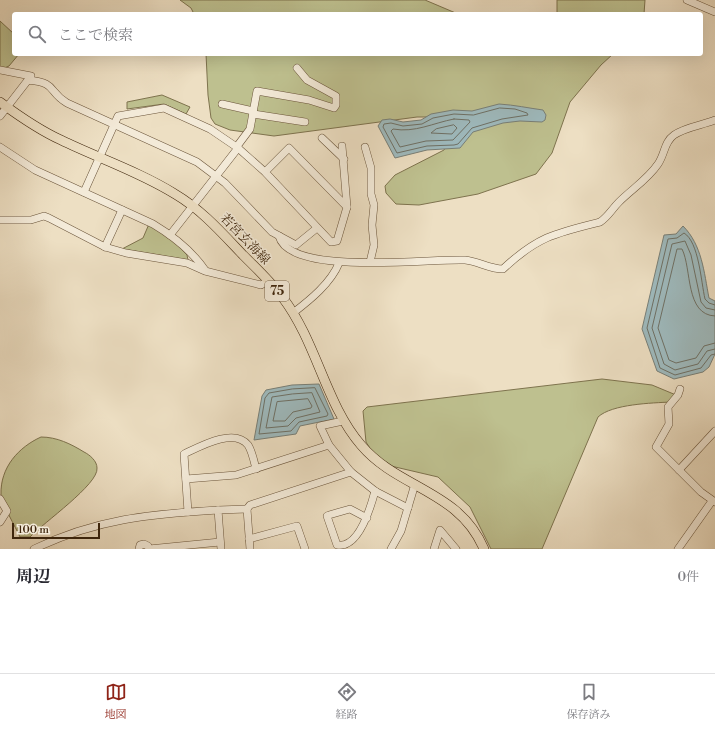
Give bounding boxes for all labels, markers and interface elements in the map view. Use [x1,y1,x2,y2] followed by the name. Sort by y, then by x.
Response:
[12,12,703,56] search box
[26,23,48,45] icon: search
[58,26,133,45] text: ここで検索
[217,210,273,268] street label: 若宮玄海線
[265,281,289,301] road number: 75
[12,521,100,540] scale bar
[18,523,49,537] text: 100 m
[16,566,50,588] text: 周辺
[677,569,699,585] text: 0件
[105,681,127,722] tab: 地図
[336,681,358,722] tab: 経路
[567,681,611,722] tab: 保存済み

